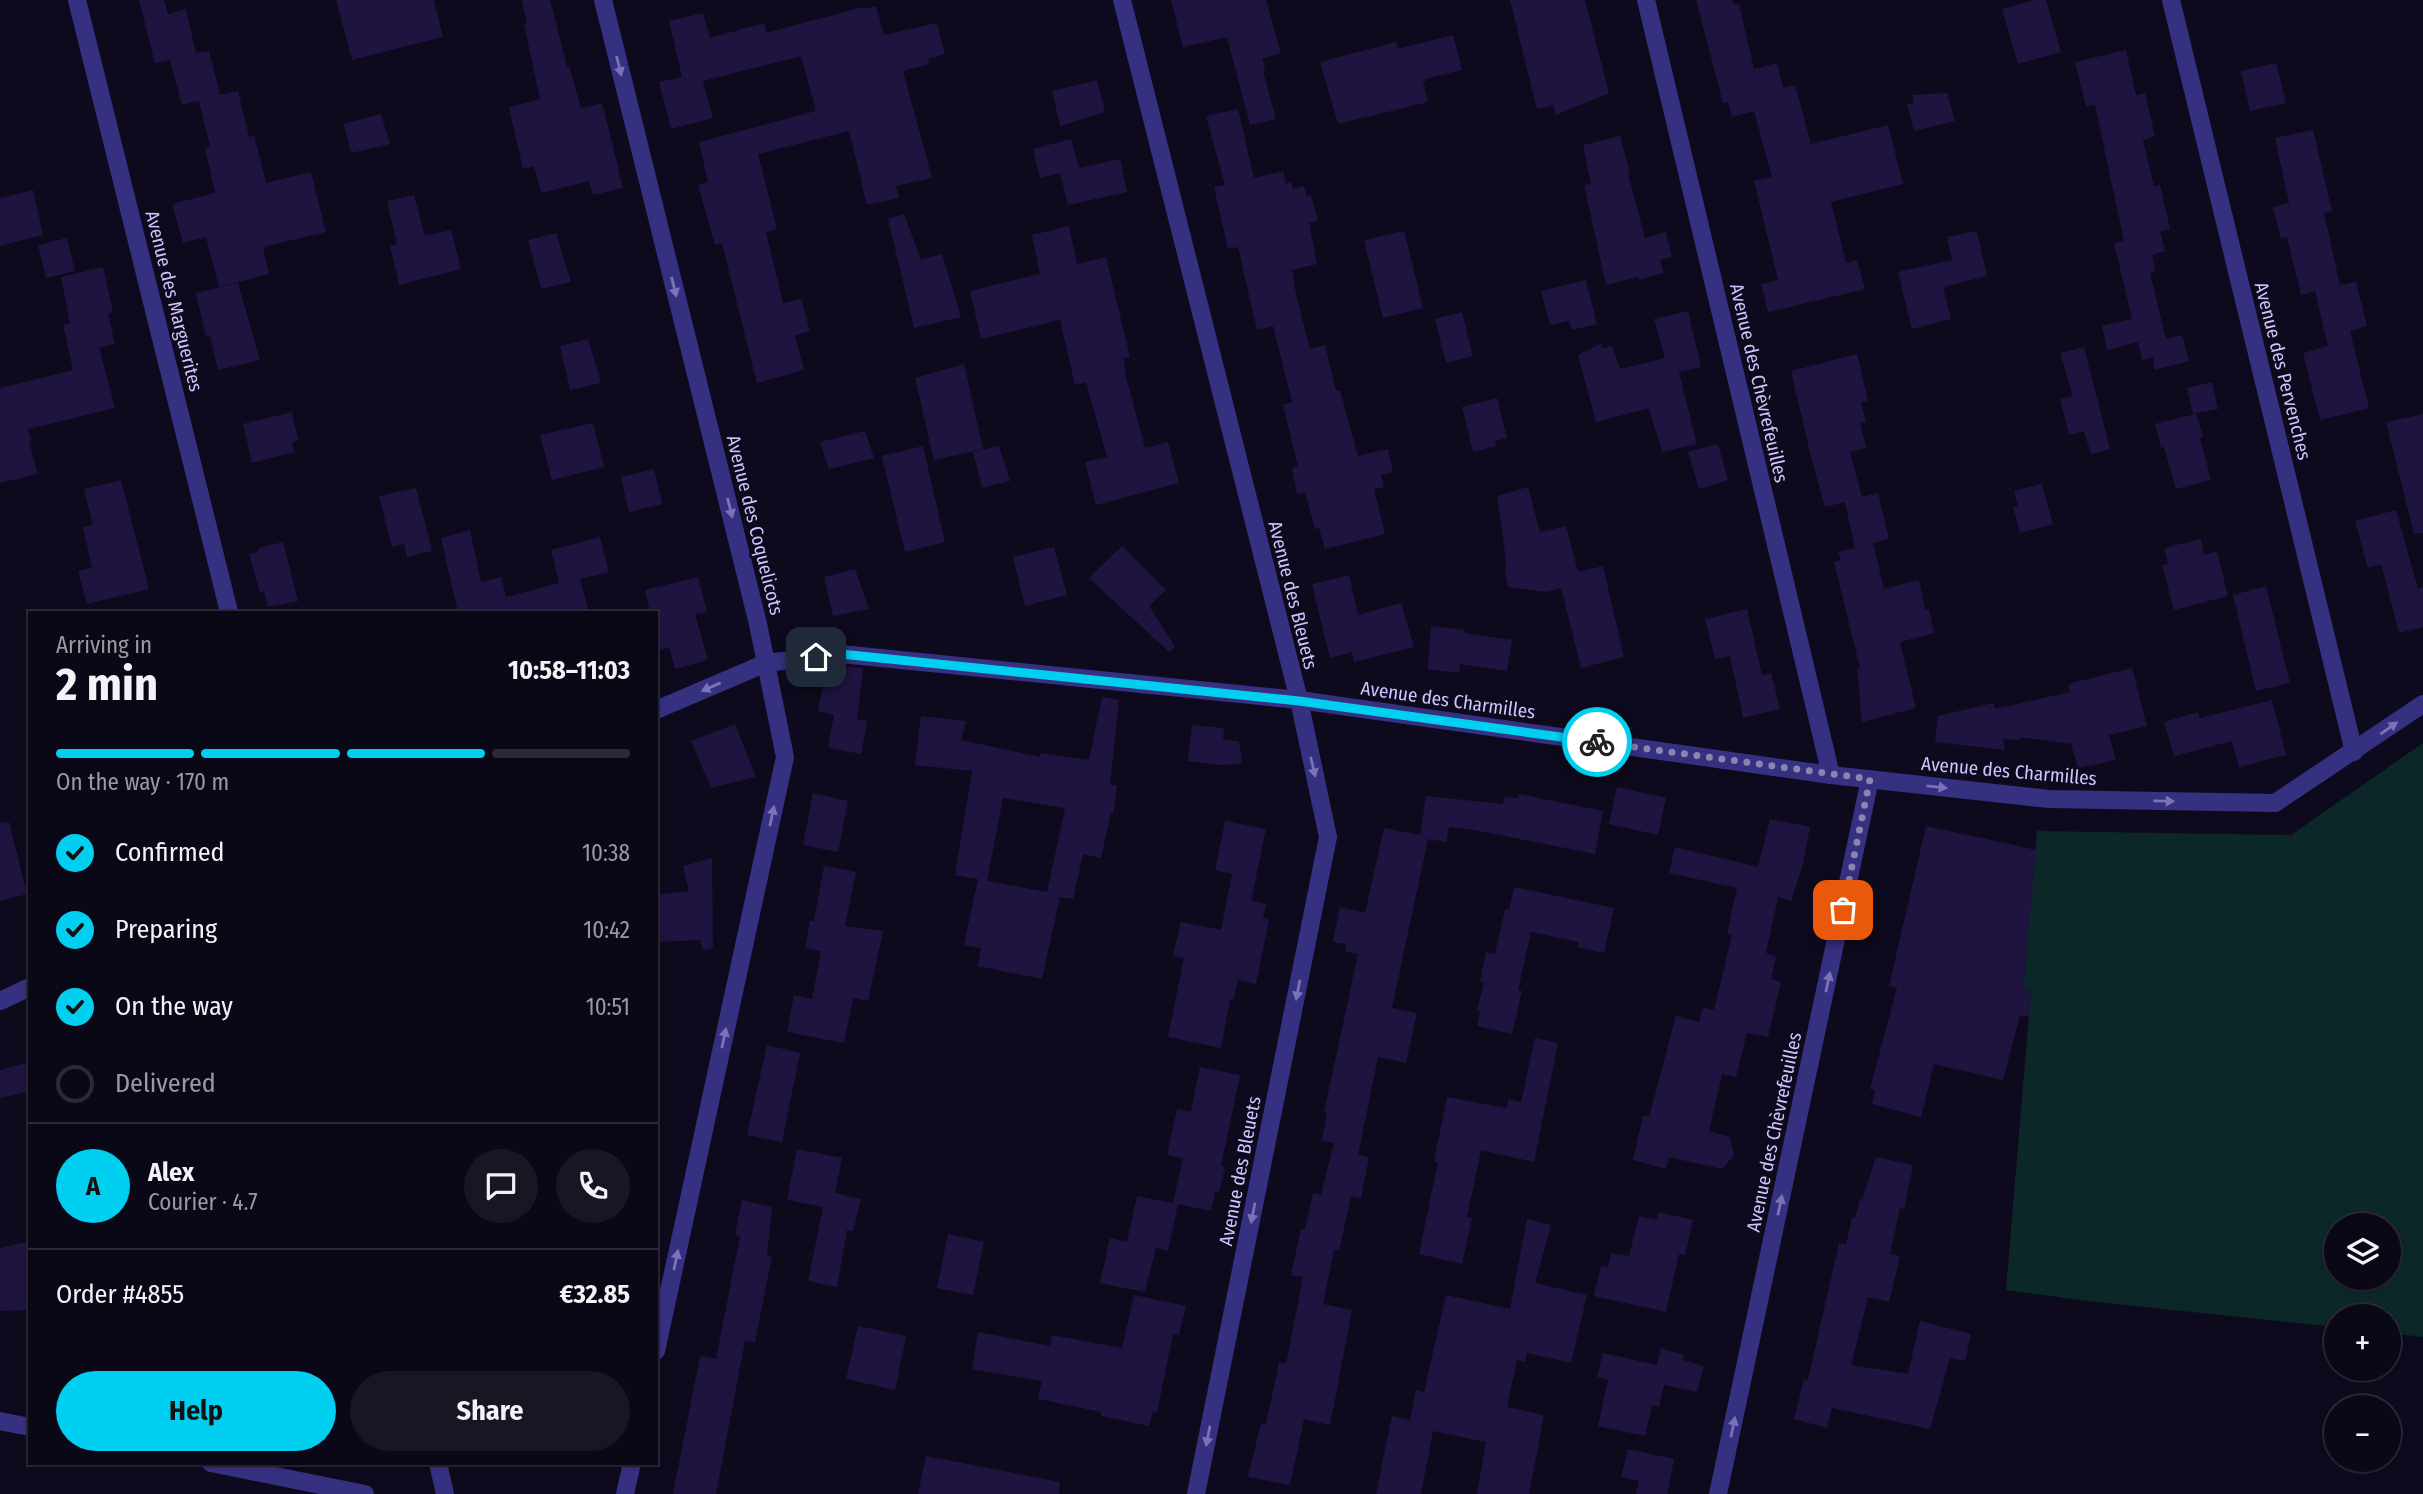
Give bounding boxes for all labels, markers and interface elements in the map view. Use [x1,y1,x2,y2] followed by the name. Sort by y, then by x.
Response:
[614,55,625,77] one-way arrow
[140,208,208,394] street label: Avenue des Marguerites
[669,276,680,298] one-way arrow
[2250,280,2316,462] street label: Avenue des Pervenches
[1725,281,1793,485] street label: Avenue des Chèvrefeuilles
[722,433,788,617] street label: Avenue des Coquelicots
[724,497,735,519] one-way arrow
[1263,518,1323,672] street label: Avenue des Bleuets
[786,627,846,687] pin
[56,631,152,659] text: Arriving in
[797,638,835,676] icon: home
[508,655,630,686] text: 10:58–11:03
[56,657,158,712] text: 2 min
[1359,676,1537,724] street label: Avenue des Charmilles
[701,681,721,693] one-way arrow
[1562,707,1632,777] courier
[2380,721,2398,735] one-way arrow
[1578,723,1616,761] icon: bike
[1920,752,2098,790] street label: Avenue des Charmilles
[1307,756,1318,778] one-way arrow
[56,768,229,796] text: On the way · 170 m
[1927,781,1949,792] one-way arrow
[2153,795,2175,807] one-way arrow
[767,805,778,827] one-way arrow
[56,834,94,872] icon: check
[115,837,225,868] text: Confirmed
[582,839,630,867] text: 10:38
[1813,880,1873,940] pin
[1824,891,1862,929] icon: bag
[56,911,94,949] icon: check
[115,914,217,945] text: Preparing
[583,916,630,944] text: 10:42
[1822,971,1833,993] one-way arrow
[1292,979,1303,1001] one-way arrow
[56,988,94,1026] icon: check
[115,991,233,1022] text: On the way
[586,993,630,1021] text: 10:51
[719,1027,730,1049] one-way arrow
[1742,1030,1806,1234] street label: Avenue des Chèvrefeuilles
[115,1068,216,1099] text: Delivered
[1214,1094,1266,1248] street label: Avenue des Bleuets
[464,1149,538,1223] button: chat
[556,1149,630,1223] button: phone
[148,1157,194,1188] text: Alex
[86,1171,100,1202] text: A
[148,1188,258,1216] text: Courier · 4.7
[1775,1194,1786,1216] one-way arrow
[1247,1202,1258,1224] one-way arrow
[2324,1213,2401,1472] map controls
[2324,1213,2401,1290] button: layers
[670,1249,681,1271] one-way arrow
[56,1279,184,1310] text: Order #4855
[559,1279,630,1310] text: €32.85
[2324,1304,2401,1381] button: +
[56,1371,336,1451] button: Help
[350,1371,630,1451] button: Share
[2324,1395,2401,1472] button: −
[1727,1416,1738,1438] one-way arrow
[1202,1425,1213,1447] one-way arrow

